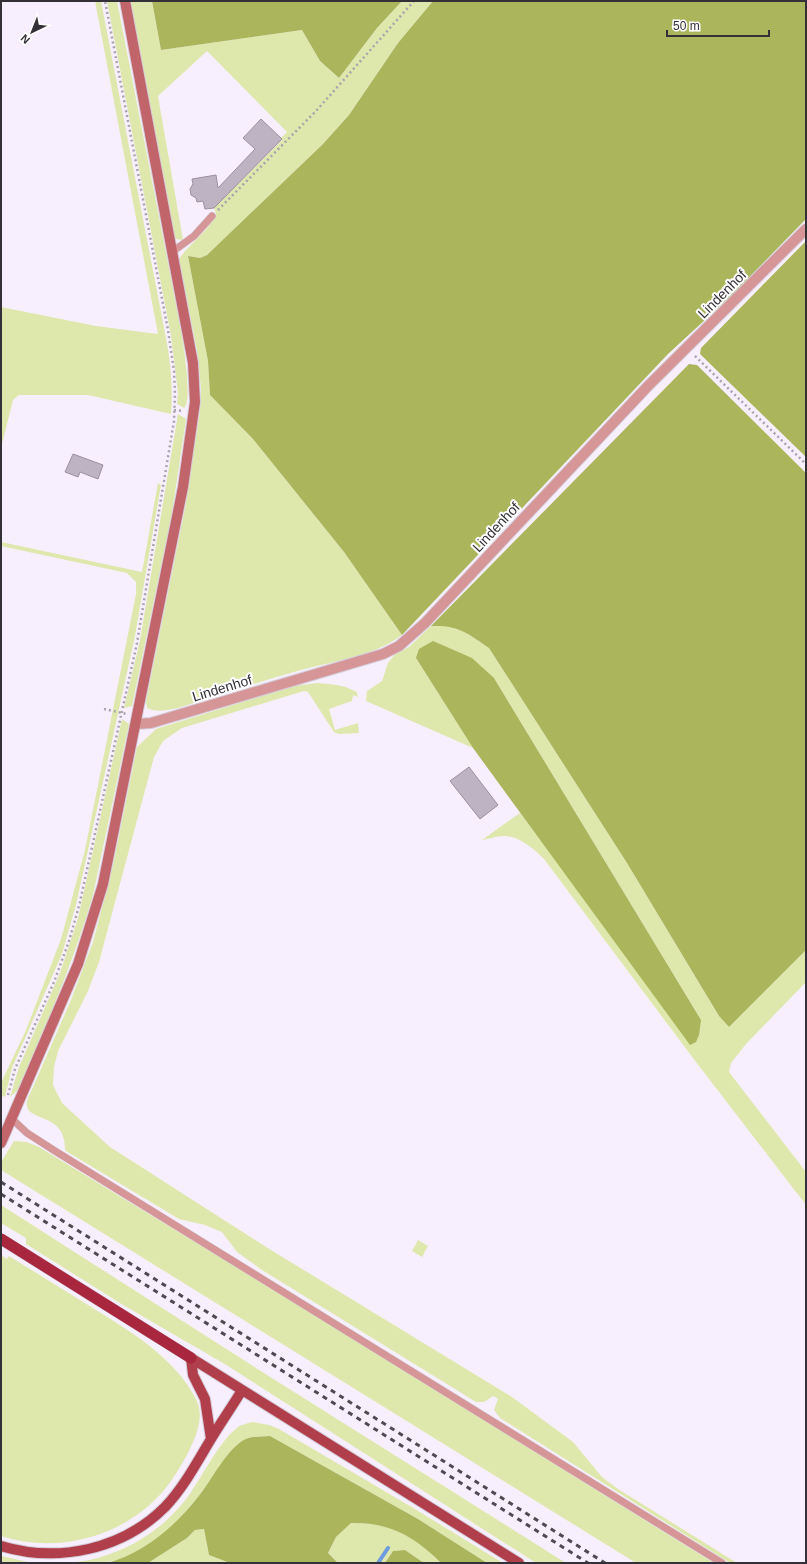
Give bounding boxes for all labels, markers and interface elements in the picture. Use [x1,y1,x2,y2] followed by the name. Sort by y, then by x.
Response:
[12,12,52,52] north arrow
[667,12,769,38] scale bar
[673,19,700,33] text: 50 m
[18,32,32,46] text: N
[695,267,749,321] street label: Lindenhof
[469,499,523,555] street label: Lindenhof
[190,671,254,705] street label: Lindenhof

